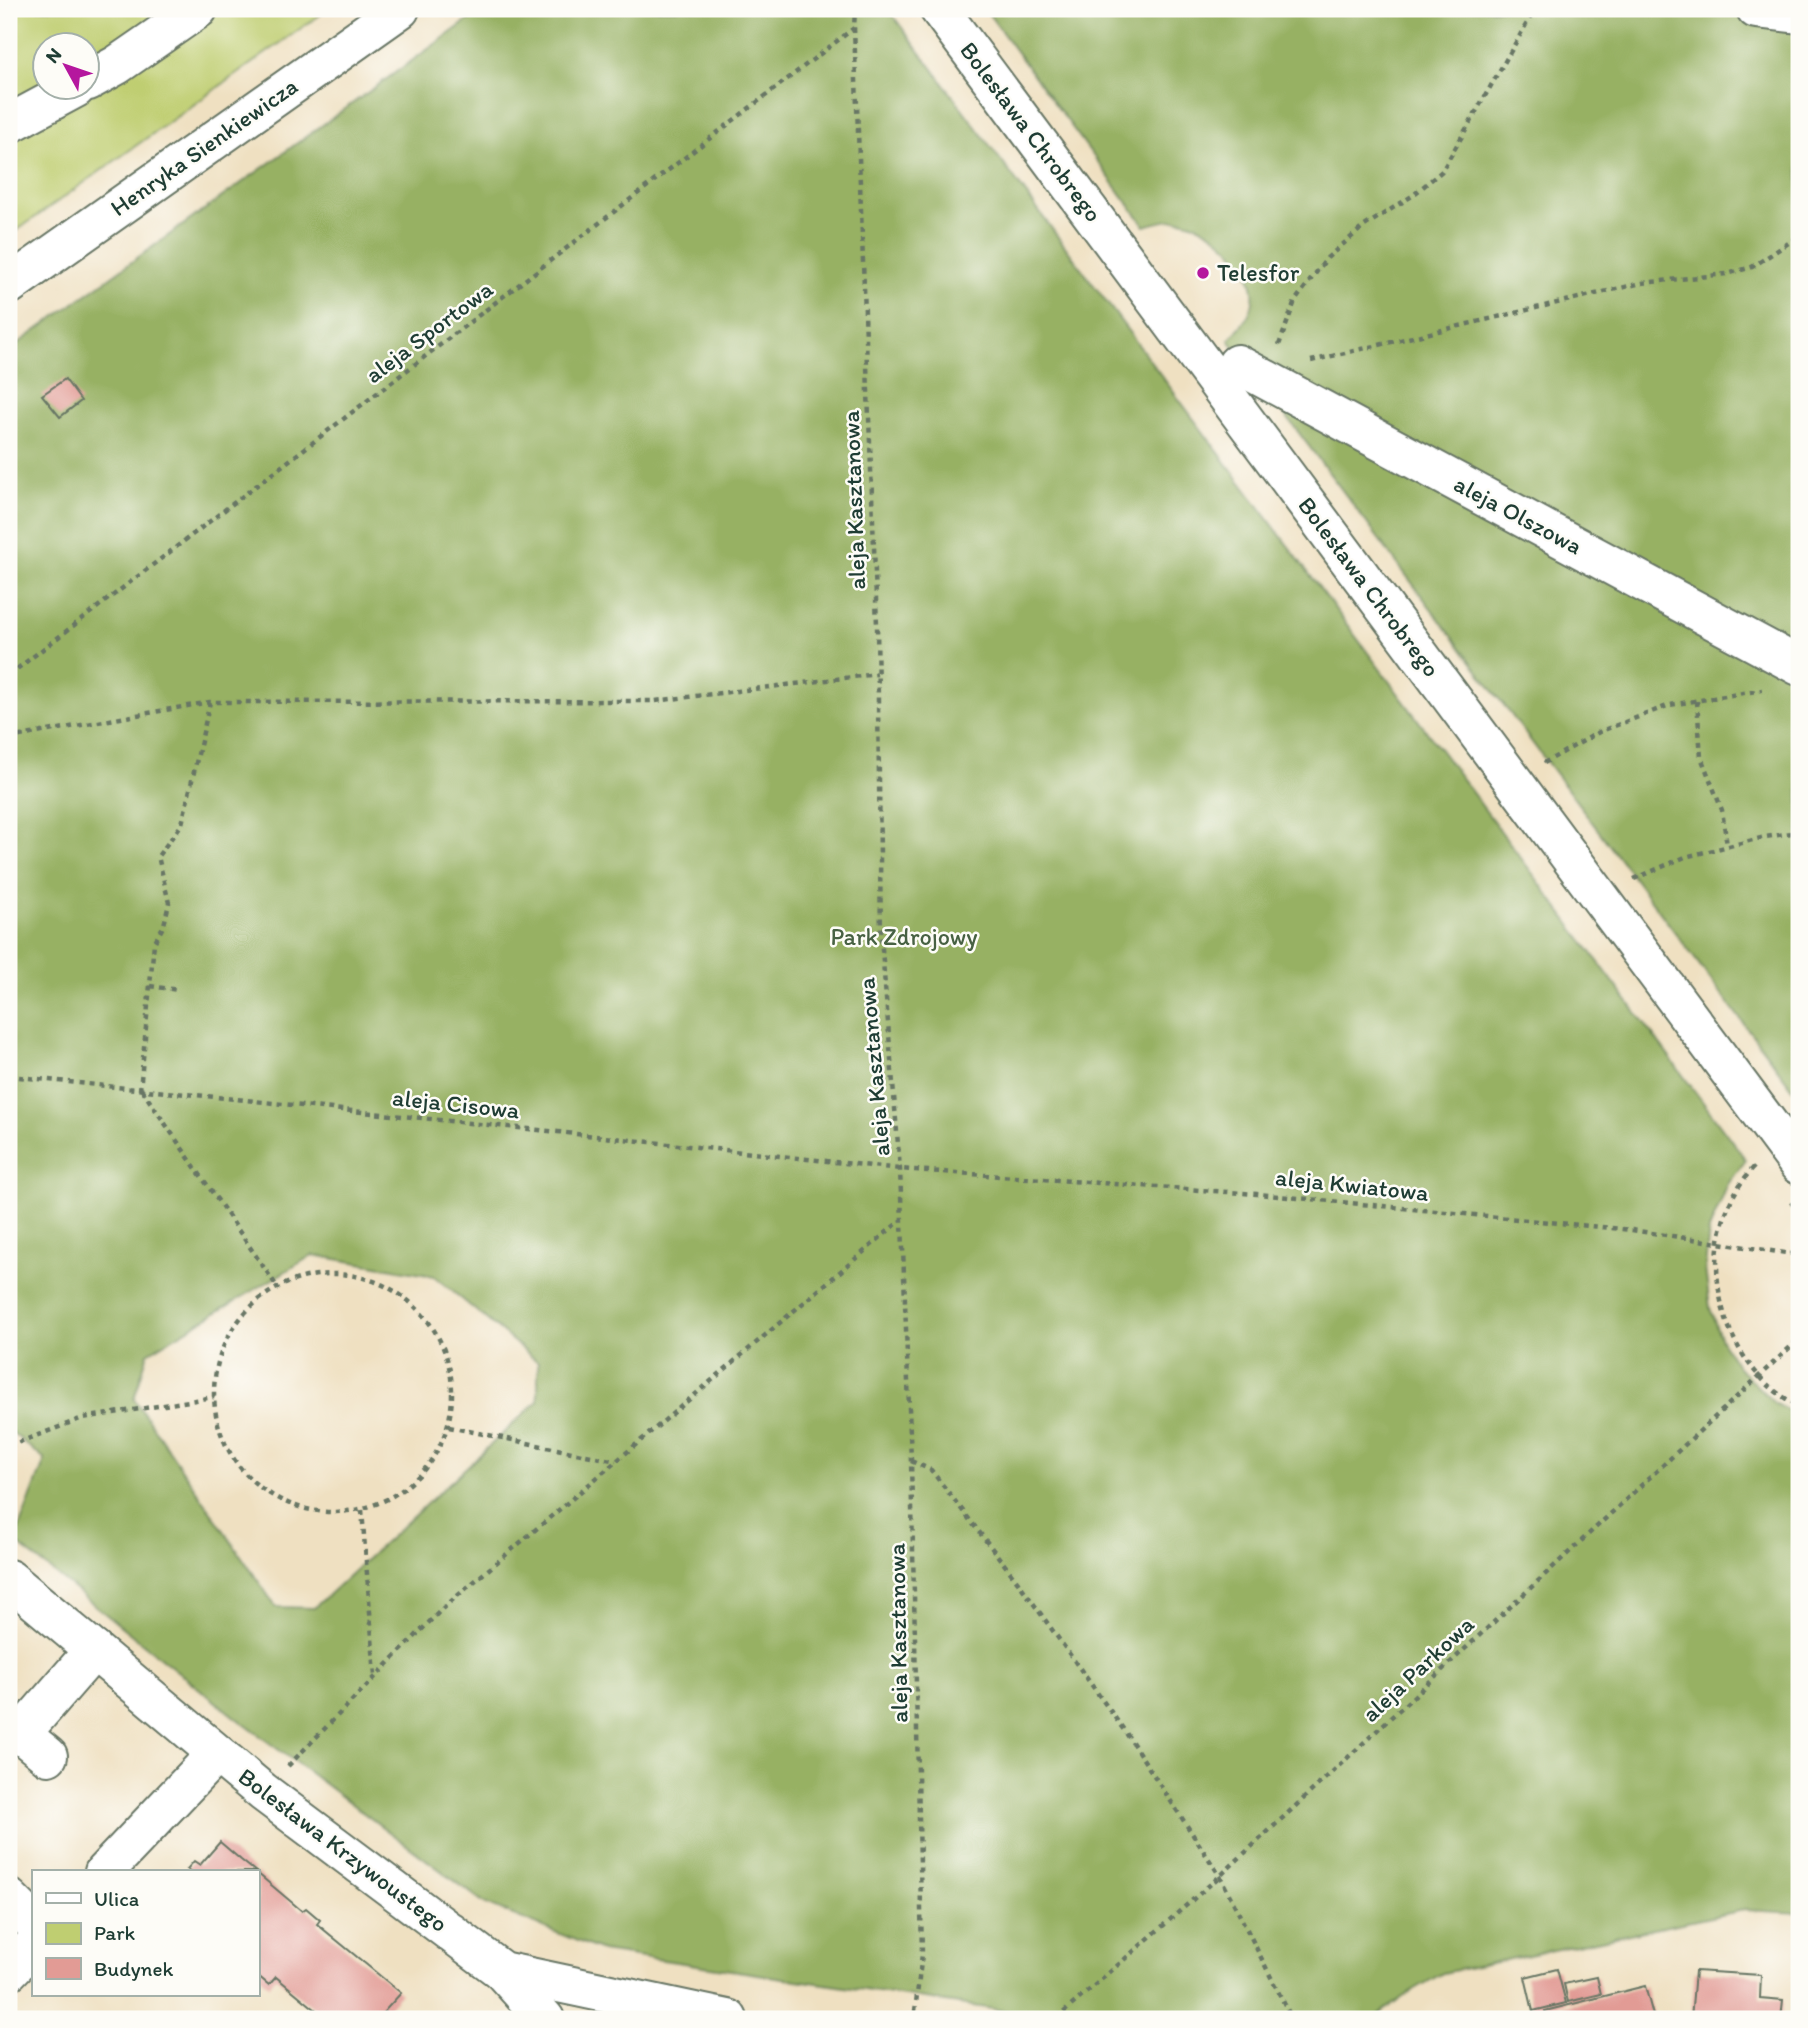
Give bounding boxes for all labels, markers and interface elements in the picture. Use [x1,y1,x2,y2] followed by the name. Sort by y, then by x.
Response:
[32,32,102,102] north arrow
[954,36,1109,227] street label: Bolesława Chrobrego
[40,43,66,68] text: N
[104,71,303,222] street label: Henryka Sienkiewicza
[1217,258,1300,287] place label: Telesfor
[1195,265,1211,281] marker: Telesfor
[359,274,499,389] street label: aleja Sportowa
[836,409,871,590] street label: aleja Kasztanowa
[1449,469,1587,560] street label: aleja Olszowa
[1292,491,1447,682] street label: Bolesława Chrobrego
[831,922,977,951] park label: Park Zdrojowy
[851,976,896,1158] street label: aleja Kasztanowa
[391,1082,522,1125] street label: aleja Cisowa
[1274,1162,1431,1207] street label: aleja Kwiatowa
[881,1542,914,1723] street label: aleja Kasztanowa
[1356,1609,1480,1728] street label: aleja Parkowa
[233,1761,454,1938] street label: Bolesława Krzywoustego
[32,1870,259,1996] legend
[94,1886,139,1911] text: Ulica
[94,1920,136,1945] text: Park
[94,1956,174,1981] text: Budynek

